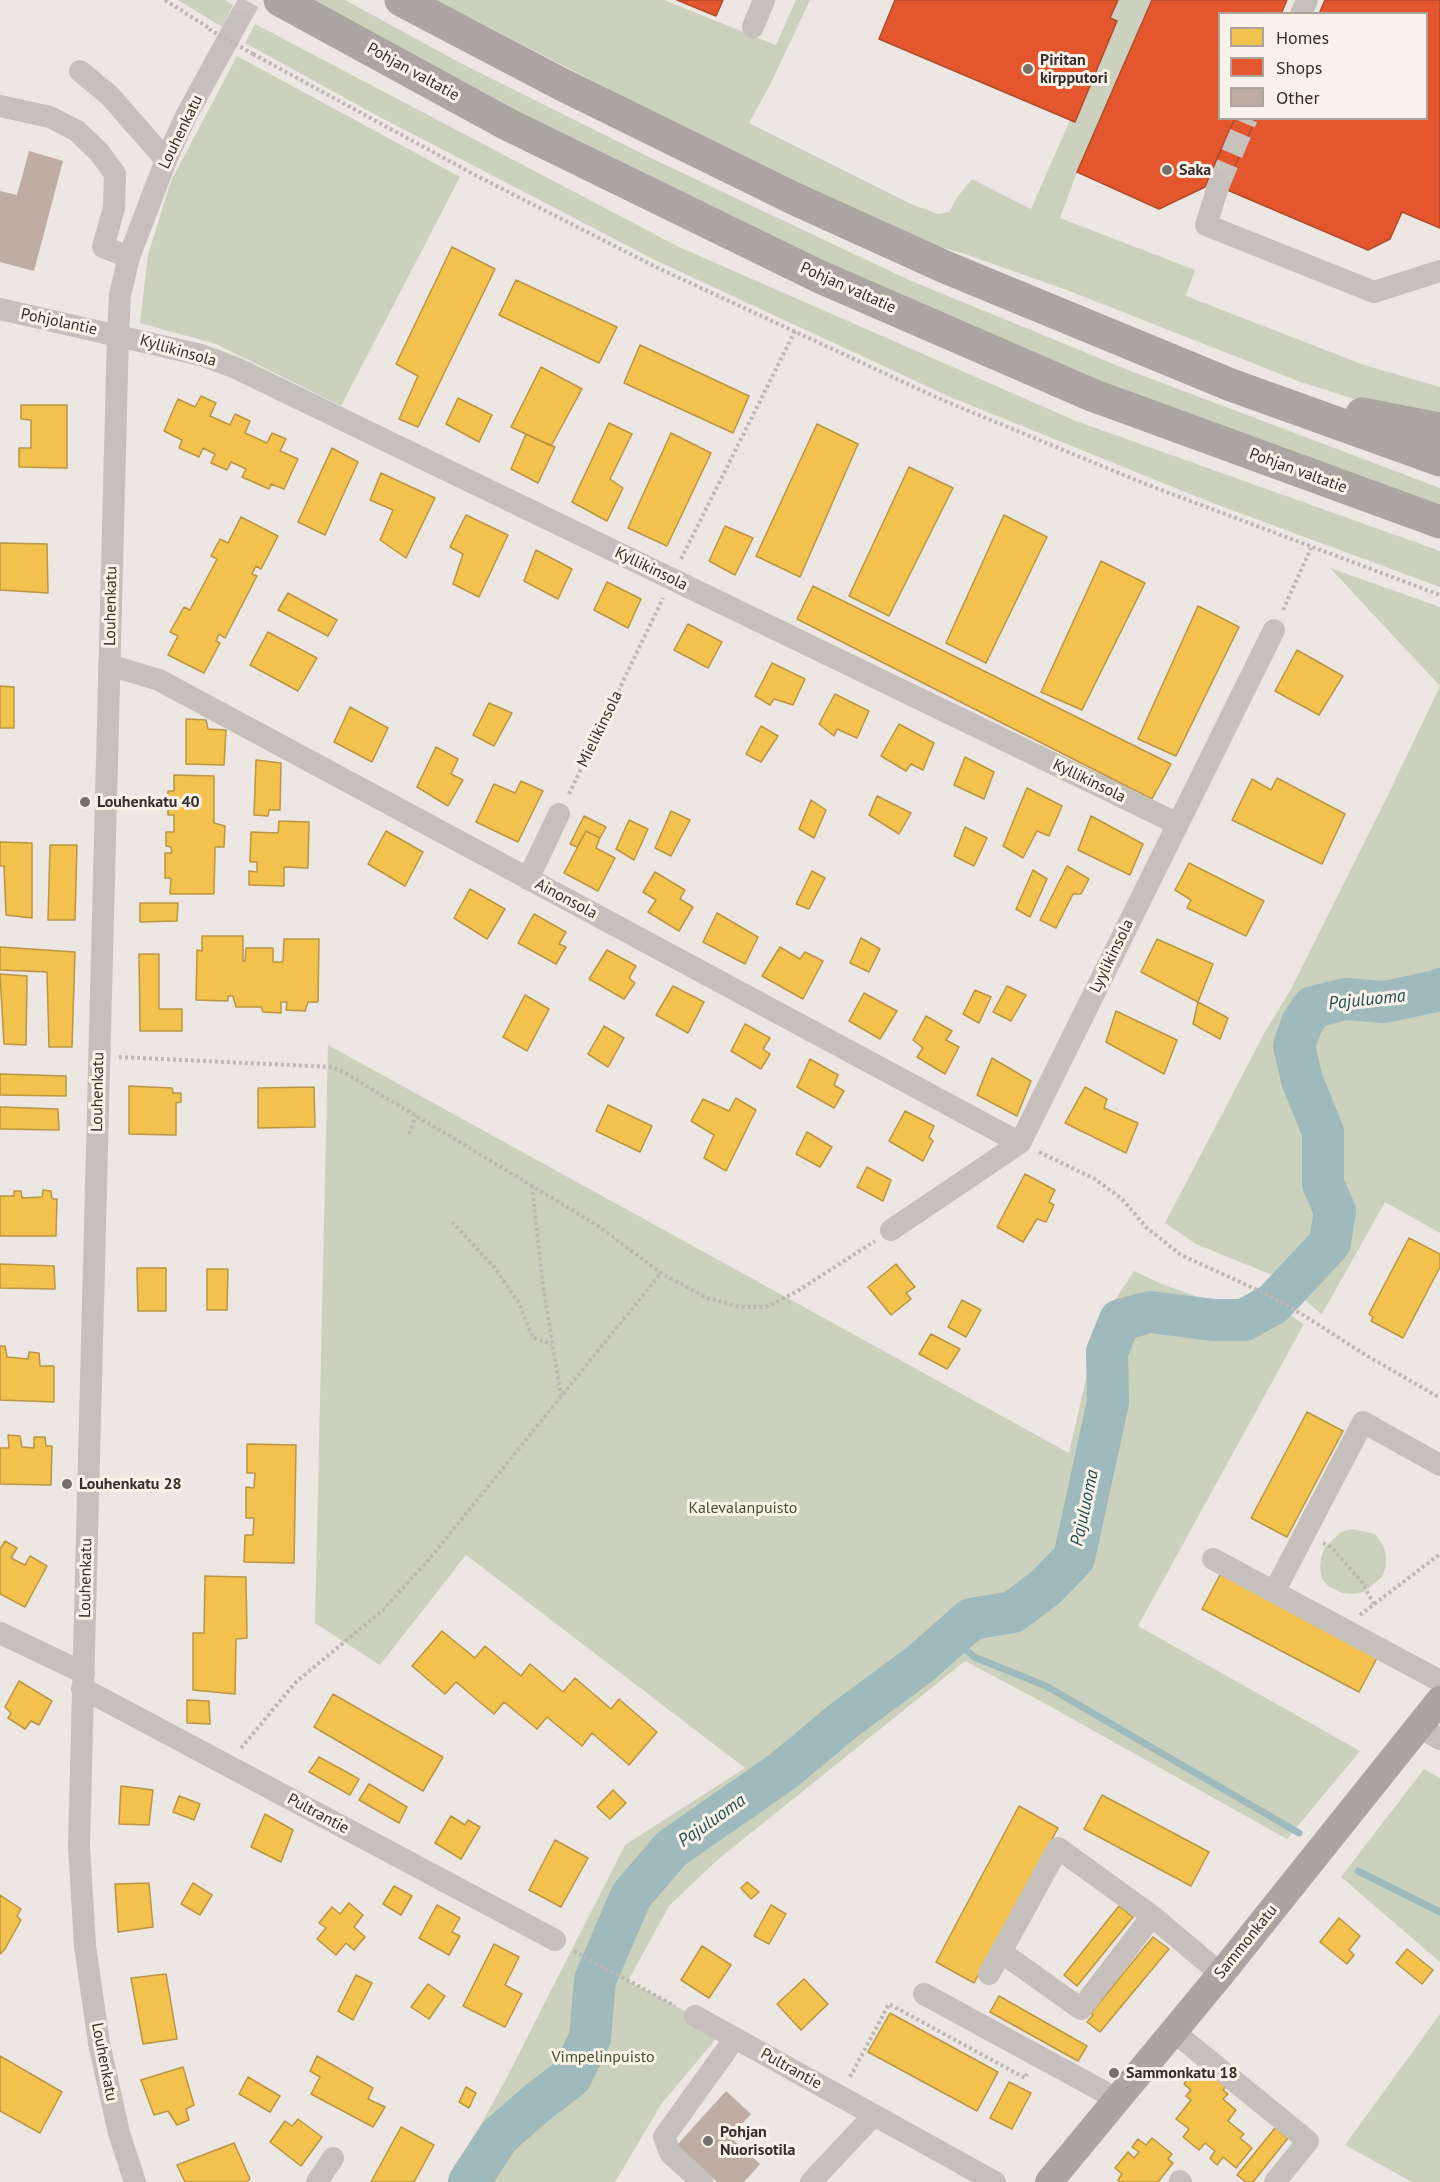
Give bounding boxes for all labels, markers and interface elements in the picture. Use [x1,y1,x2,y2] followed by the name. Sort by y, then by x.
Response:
[1218,12,1428,120] legend
[1276,26,1329,49] text: Homes
[364,39,462,105] street label: Pohjan valtatie
[1040,50,1108,88] place label: Piritan kirpputori
[1276,56,1322,79] text: Shops
[1021,62,1035,76] marker: Piritan kirpputori
[1276,86,1320,109] text: Other
[155,92,207,172] street label: Louhenkatu
[1179,160,1211,180] place label: Saka
[1160,163,1174,177] marker: Saka
[797,258,899,318] street label: Pohjan valtatie
[19,305,99,339] street label: Pohjolantie
[138,331,218,371] street label: Kyllikinsola
[1247,444,1349,498] street label: Pohjan valtatie
[611,543,691,595] street label: Kyllikinsola
[101,566,121,646] street label: Louhenkatu
[573,688,627,770] street label: Mielikinsola
[1049,755,1129,807] street label: Kyllikinsola
[97,792,200,812] place label: Louhenkatu 40
[78,795,92,809] marker: Louhenkatu 40
[532,875,600,923] street label: Ainonsola
[1086,916,1138,996] street label: Lyylikinsola
[1327,985,1407,1015] water label: Pajuluoma
[88,1052,108,1132] street label: Louhenkatu
[1066,1468,1104,1548] water label: Pajuluoma
[79,1474,182,1494] place label: Louhenkatu 28
[60,1477,74,1491] marker: Louhenkatu 28
[689,1498,797,1518] park label: Kalevalanpuisto
[76,1538,96,1618] street label: Louhenkatu
[284,1790,352,1838] street label: Pultrantie
[674,1790,750,1852] water label: Pajuluoma
[1210,1901,1282,1983] street label: Sammonkatu
[87,2021,121,2103] street label: Louhenkatu
[757,2044,825,2094] street label: Pultrantie
[552,2047,654,2067] park label: Vimpelinpuisto
[1126,2063,1238,2083] place label: Sammonkatu 18
[1107,2066,1121,2080] marker: Sammonkatu 18
[720,2122,796,2160] place label: Pohjan Nuorisotila
[701,2134,715,2148] marker: Pohjan Nuorisotila

